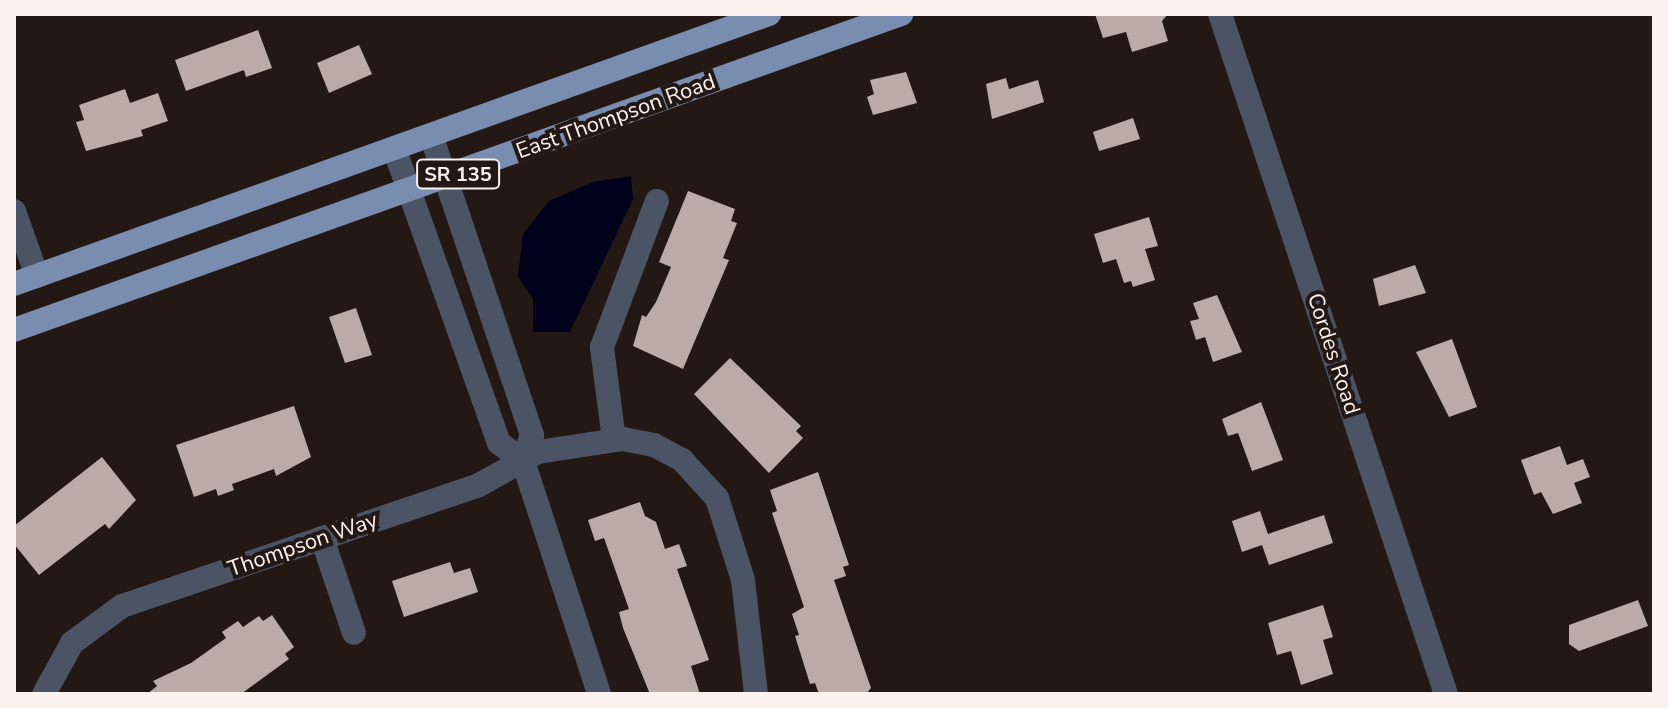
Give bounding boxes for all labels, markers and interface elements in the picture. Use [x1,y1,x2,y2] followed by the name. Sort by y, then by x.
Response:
[513,69,719,165] street label: East Thompson Road
[416,158,500,190] road number: SR 135
[1301,290,1365,418] street label: Cordes Road
[225,507,381,583] street label: Thompson Way

